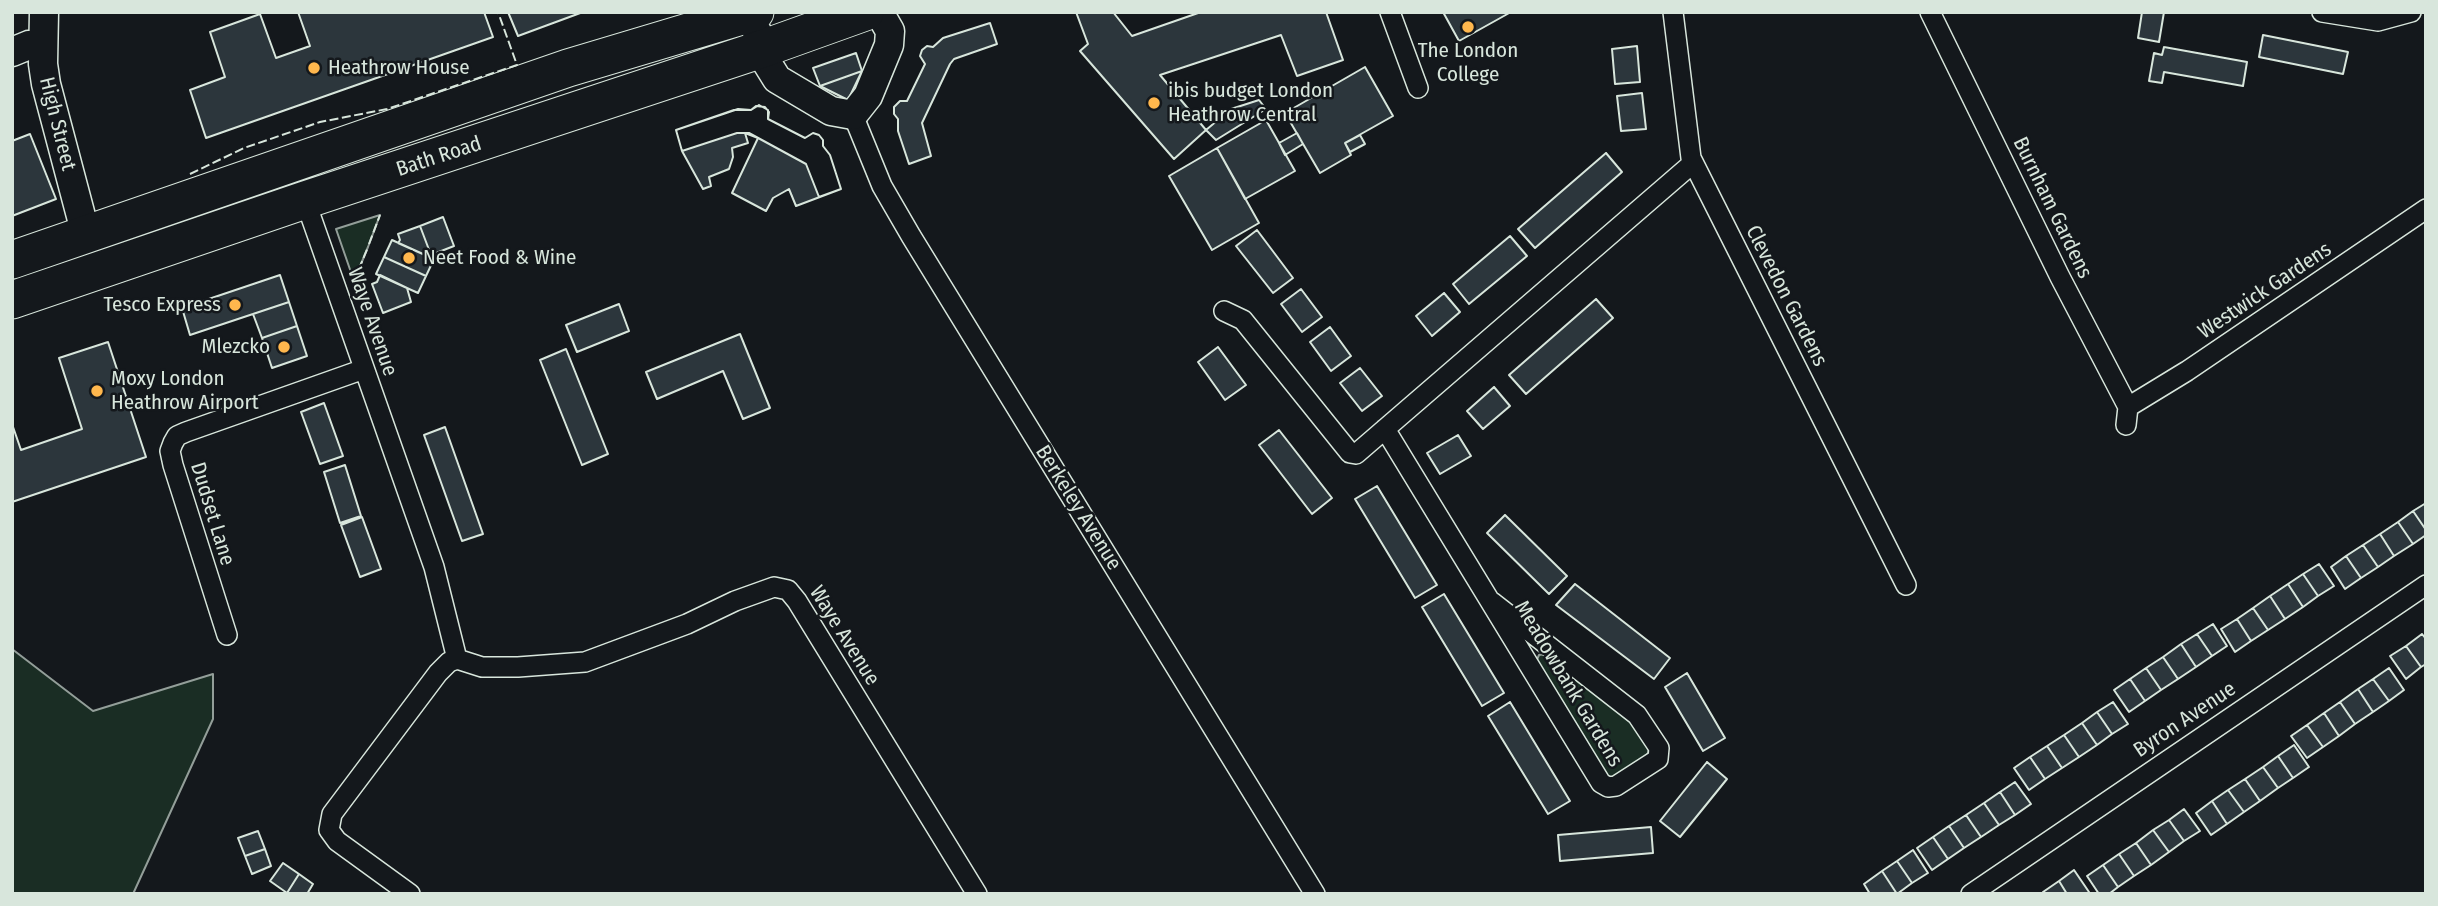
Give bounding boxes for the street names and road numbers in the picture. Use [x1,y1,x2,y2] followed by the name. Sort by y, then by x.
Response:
[33,75,81,173] street label: High Street
[393,131,485,183] street label: Bath Road
[2007,133,2097,283] street label: Burnham Gardens
[1740,221,1832,371] street label: Clevedon Gardens
[2194,237,2336,345] street label: Westwick Gardens
[342,265,402,379] street label: Waye Avenue
[1030,441,1126,575] street label: Berkeley Avenue
[184,459,240,569] street label: Dudset Lane
[803,582,885,690] street label: Waye Avenue
[1508,596,1628,772] street label: Meadowbank Gardens
[2129,677,2241,763] street label: Byron Avenue

